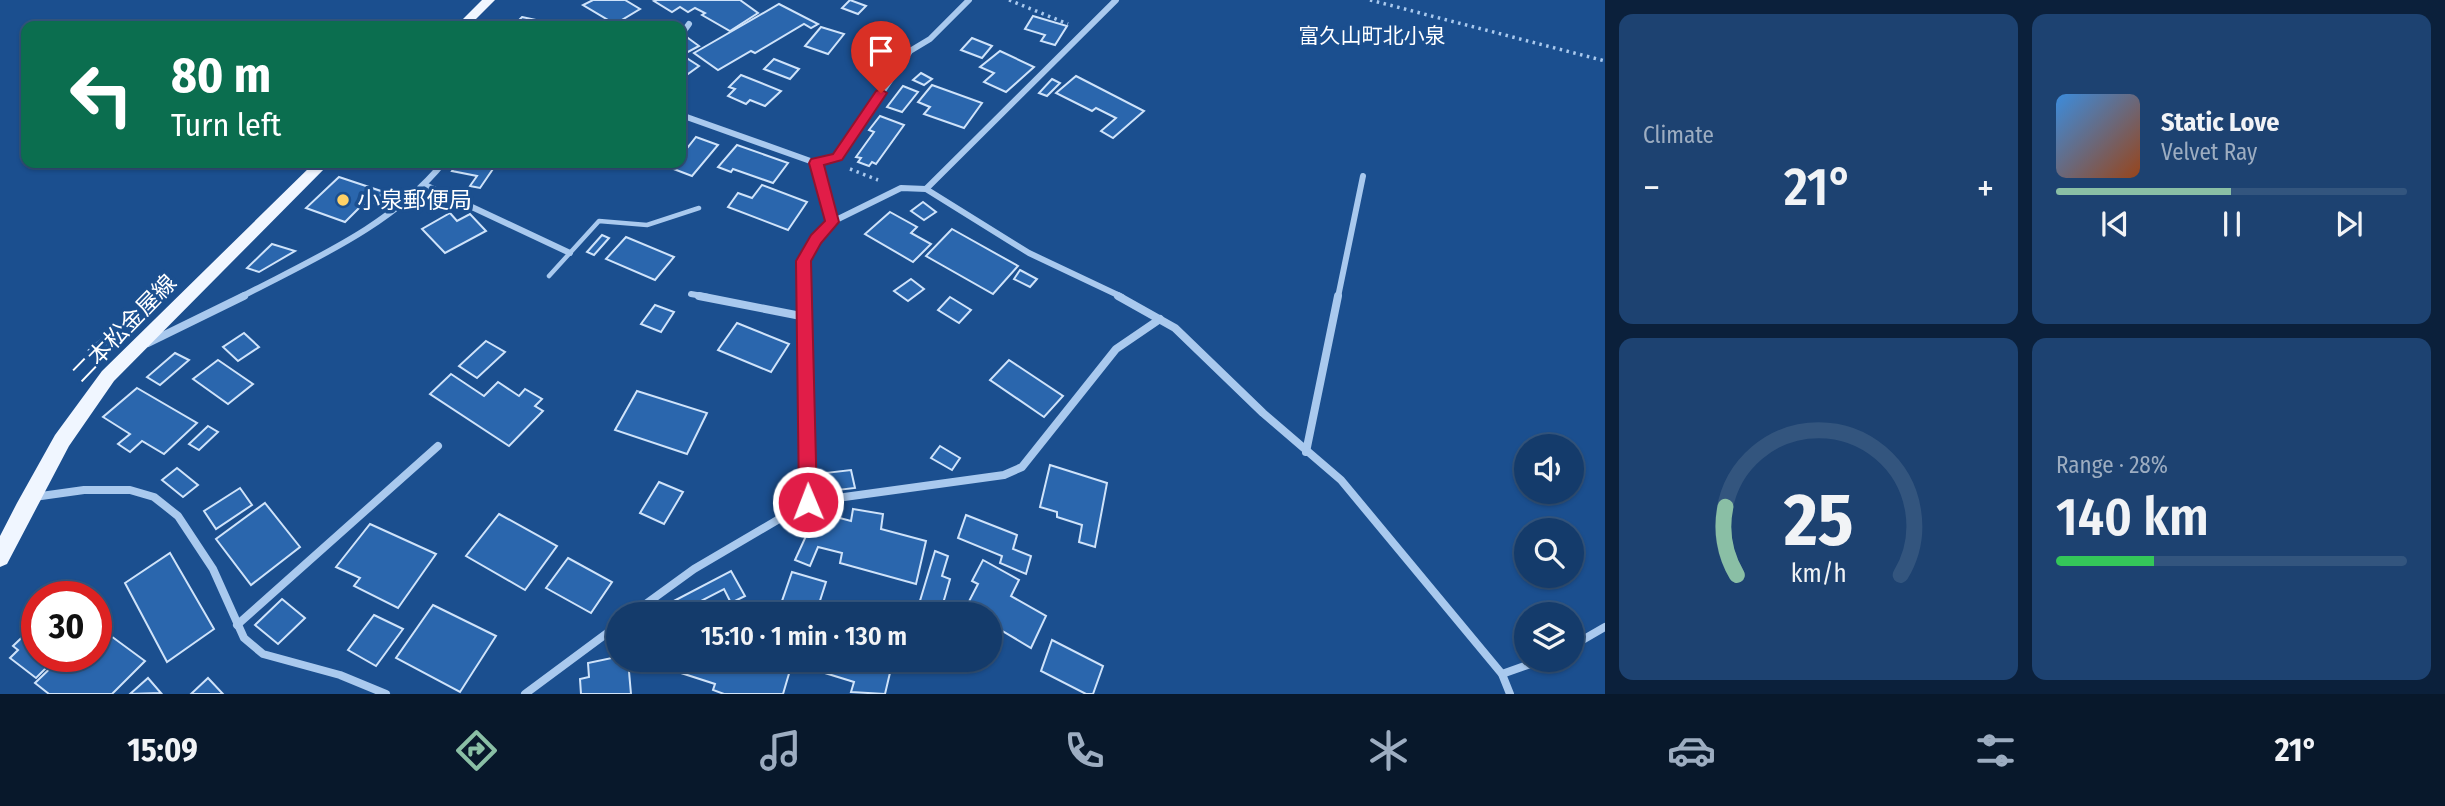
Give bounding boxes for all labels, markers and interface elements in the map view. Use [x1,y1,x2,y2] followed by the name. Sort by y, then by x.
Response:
[851,21,911,93] pin
[1299,23,1446,49] district label: 富久山町北小泉
[862,32,900,70] icon: arrive
[171,46,271,105] text: 80 m
[56,49,147,140] icon: left
[171,106,281,144] text: Turn left
[2161,107,2279,138] text: Static Love
[1643,121,1714,149] text: Climate
[2161,138,2257,166] text: Velvet Ray
[1784,156,1853,219] text: 21°
[1643,165,1660,211] text: −
[1977,165,1994,211] text: +
[357,186,472,214] place label: 小泉郵便局
[335,192,351,208] marker: 小泉郵便局
[2096,205,2134,243] icon: previous
[2213,205,2251,243] icon: pause
[2330,205,2368,243] icon: next
[66,269,182,387] street label: 二本松金屋線
[1514,434,1584,672] map controls
[1514,434,1584,504] button: sound
[2056,451,2168,479] text: Range · 28%
[771,465,845,539] position arrow
[1783,477,1853,564] text: 25
[2056,486,2209,549] text: 140 km
[1514,518,1584,588] button: search
[1791,559,1846,589] text: km/h
[21,581,112,672] speed limit sign: 30
[1514,602,1584,672] button: layers
[701,621,907,652] text: 15:10 · 1 min · 130 m
[452,726,501,775] icon: directions
[756,726,805,775] icon: music
[1060,726,1109,775] icon: phone
[1364,726,1413,775] icon: climate
[1667,726,1716,775] icon: car
[1971,726,2020,775] icon: filters
[127,731,198,769] text: 15:09
[2275,731,2318,769] text: 21°

